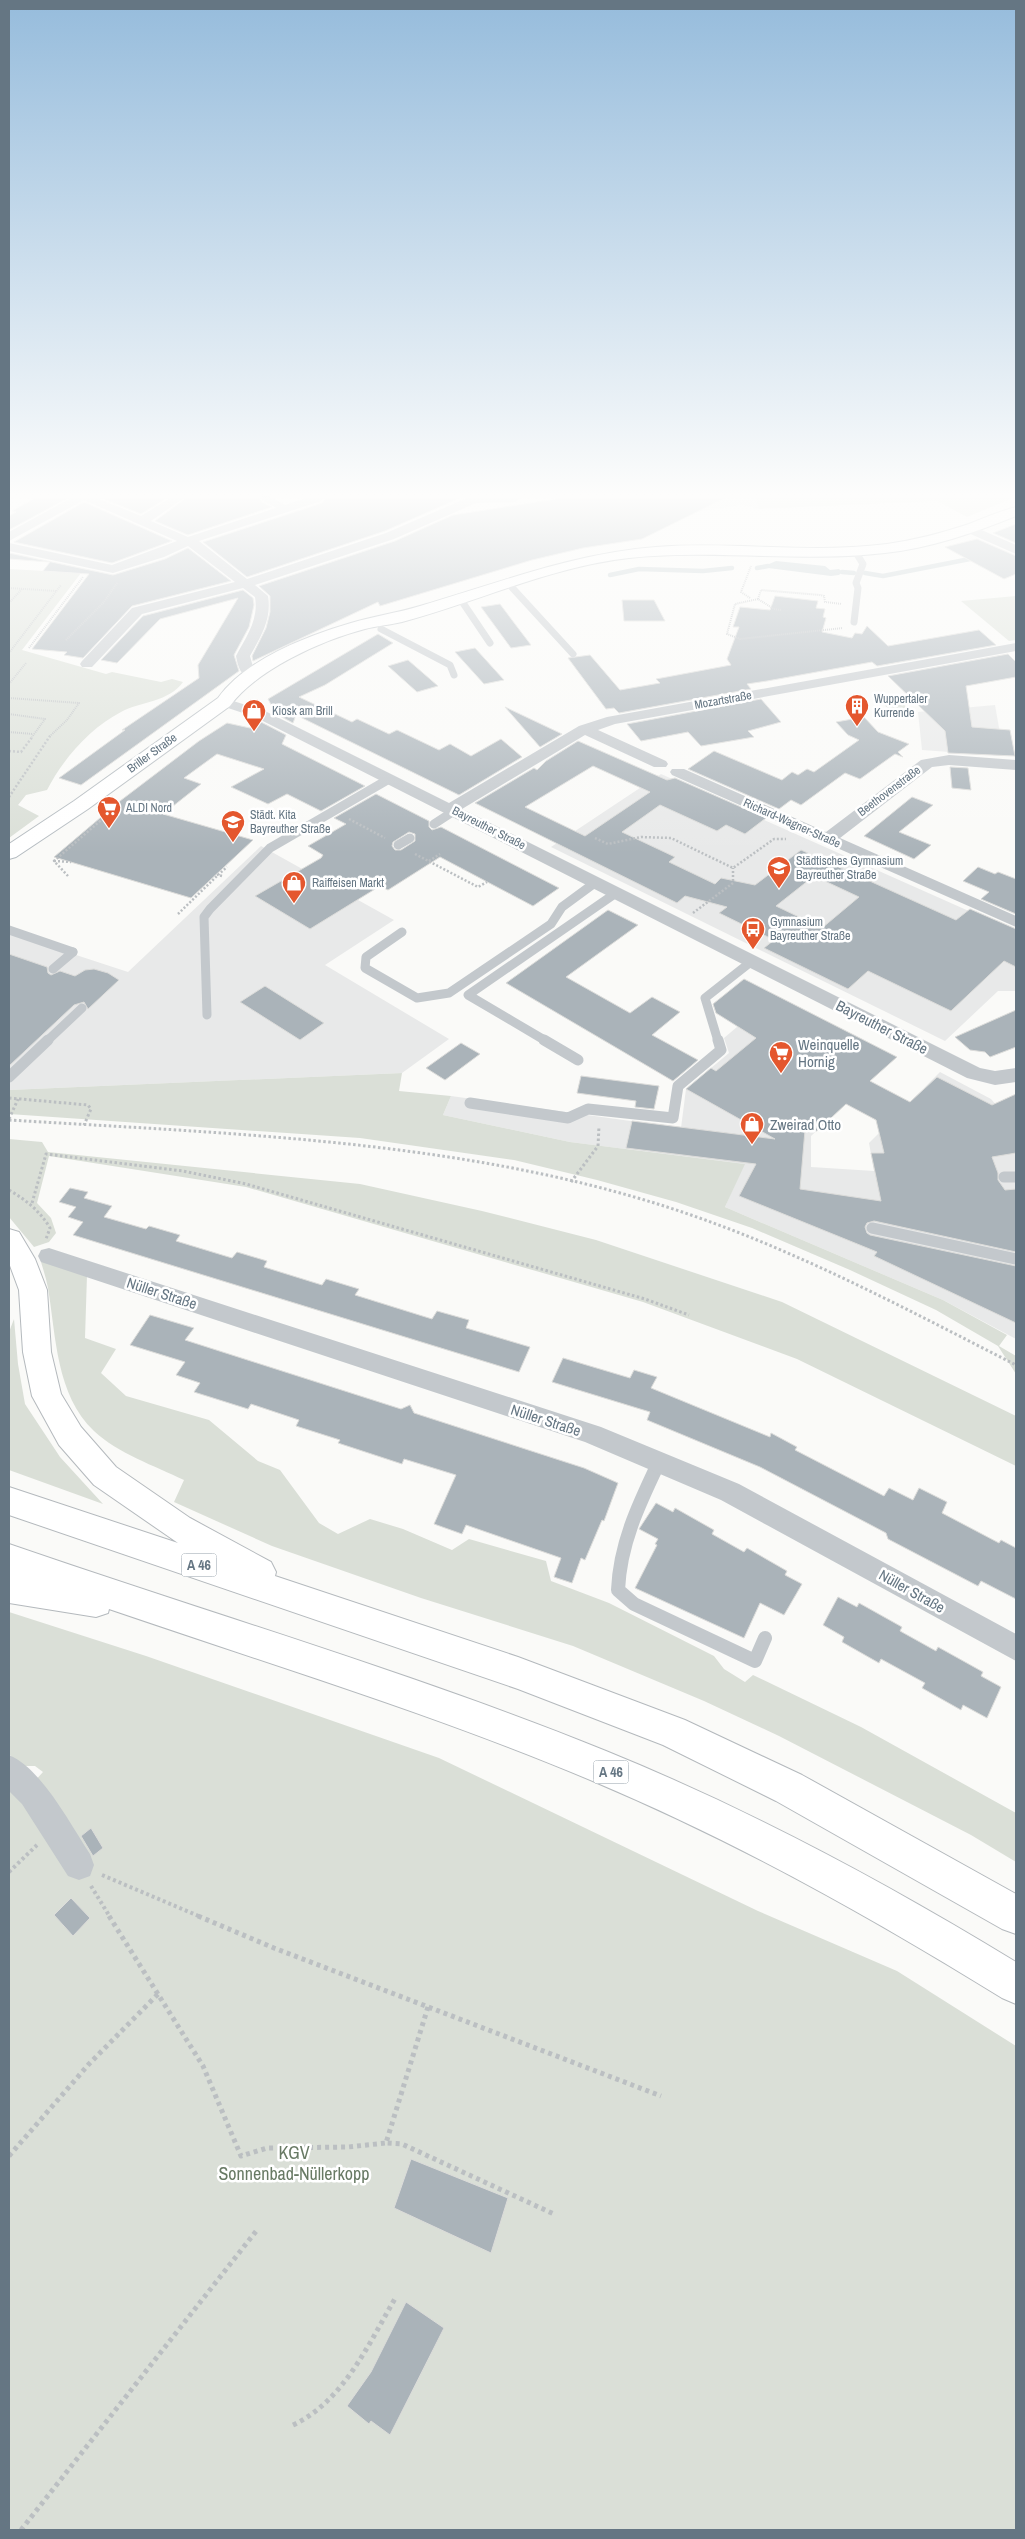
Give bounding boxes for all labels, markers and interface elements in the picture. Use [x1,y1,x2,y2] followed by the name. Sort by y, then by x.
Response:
[693,687,753,713] street label: Mozartstraße
[874,691,928,721] place label: Wuppertaler Kurrende
[844,693,870,727] building icon: Wuppertaler Kurrende
[241,698,267,732] shop icon: Kiosk am Brill
[272,703,333,719] place label: Kiosk am Brill
[124,729,180,777] street label: Briller Straße
[854,762,924,820] street label: Beethovenstraße
[741,794,843,852] street label: Richard-Wagner-Straße
[96,795,122,829] supermarket icon: ALDI Nord
[125,800,172,816] place label: ALDI Nord
[450,803,528,853] street label: Bayreuther Straße
[250,807,330,837] place label: Städt. Kita Bayreuther Straße
[220,809,246,843] school or university icon: Städt. Kita Bayreuther Straße
[796,853,903,883] place label: Städtisches Gymnasium Bayreuther Straße
[766,855,792,889] school or university icon: Städtisches Gymnasium Bayreuther Straße
[281,870,307,904] shop icon: Raiffeisen Markt
[312,875,384,891] place label: Raiffeisen Markt
[770,914,850,944] place label: Gymnasium Bayreuther Straße
[740,916,766,950] bus stop icon: Gymnasium Bayreuther Straße
[832,995,932,1059] street label: Bayreuther Straße
[798,1034,859,1072] place label: Weinquelle Hornig
[768,1040,794,1074] supermarket icon: Weinquelle Hornig
[739,1111,765,1145] shop icon: Zweirad Otto
[770,1114,841,1135] place label: Zweirad Otto
[124,1272,200,1314] street label: Nüller Straße
[508,1399,584,1441] street label: Nüller Straße
[182,1554,216,1576] road number: A 46
[875,1564,949,1618] street label: Nüller Straße
[594,1760,628,1784] road number: A 46
[219,2140,369,2186] park label: KGV Sonnenbad-Nüllerkopp

